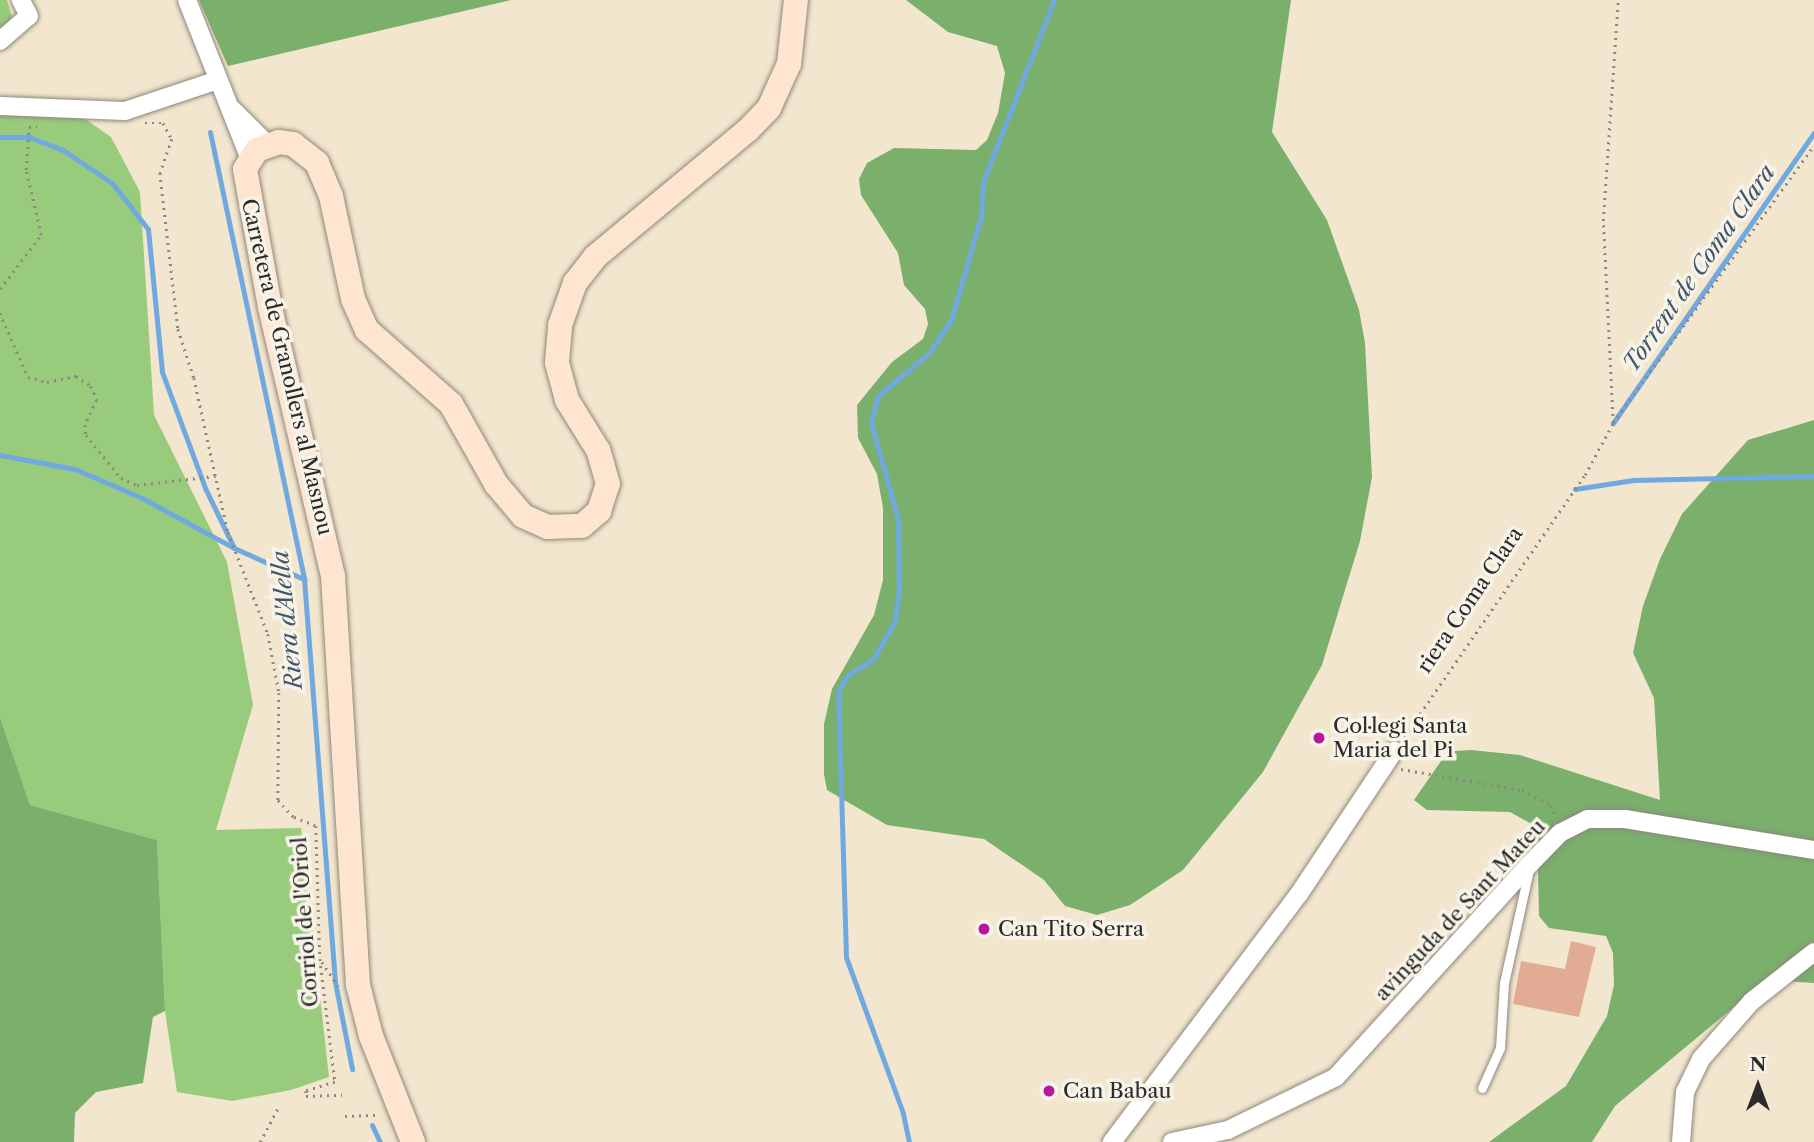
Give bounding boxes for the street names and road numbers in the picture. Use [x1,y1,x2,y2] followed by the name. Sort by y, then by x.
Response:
[236,196,338,538] street label: Carretera de Granollers al Masnou
[1412,522,1528,678] street label: riera Coma Clara
[1369,814,1551,1006] street label: avinguda de Sant Mateu
[286,836,324,1008] street label: Corriol de l'Oriol

